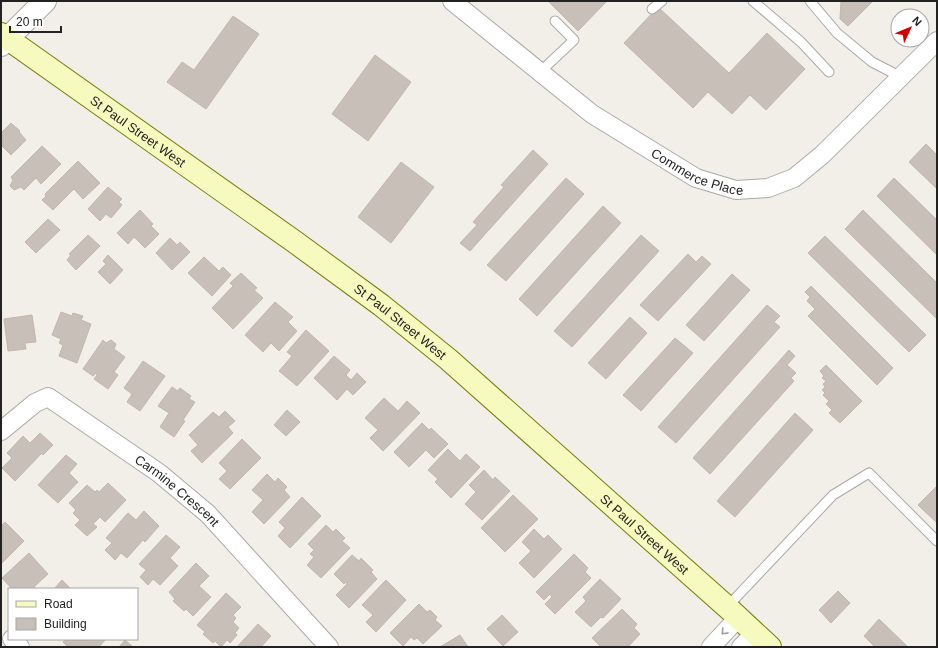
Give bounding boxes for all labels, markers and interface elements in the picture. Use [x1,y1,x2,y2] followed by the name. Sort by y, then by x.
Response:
[10,8,61,34] scale bar
[890,8,930,48] north arrow
[910,14,924,28] text: N
[16,15,43,29] text: 20 m
[87,93,189,171] street label: St Paul Street West
[648,145,744,198] street label: Commerce Place
[351,281,449,363] street label: St Paul Street West
[132,452,223,530] street label: Carmine Crescent
[597,491,692,578] street label: St Paul Street West
[8,588,138,640] legend
[44,597,73,611] text: Road
[44,617,87,631] text: Building
[722,627,729,635] one-way arrow

